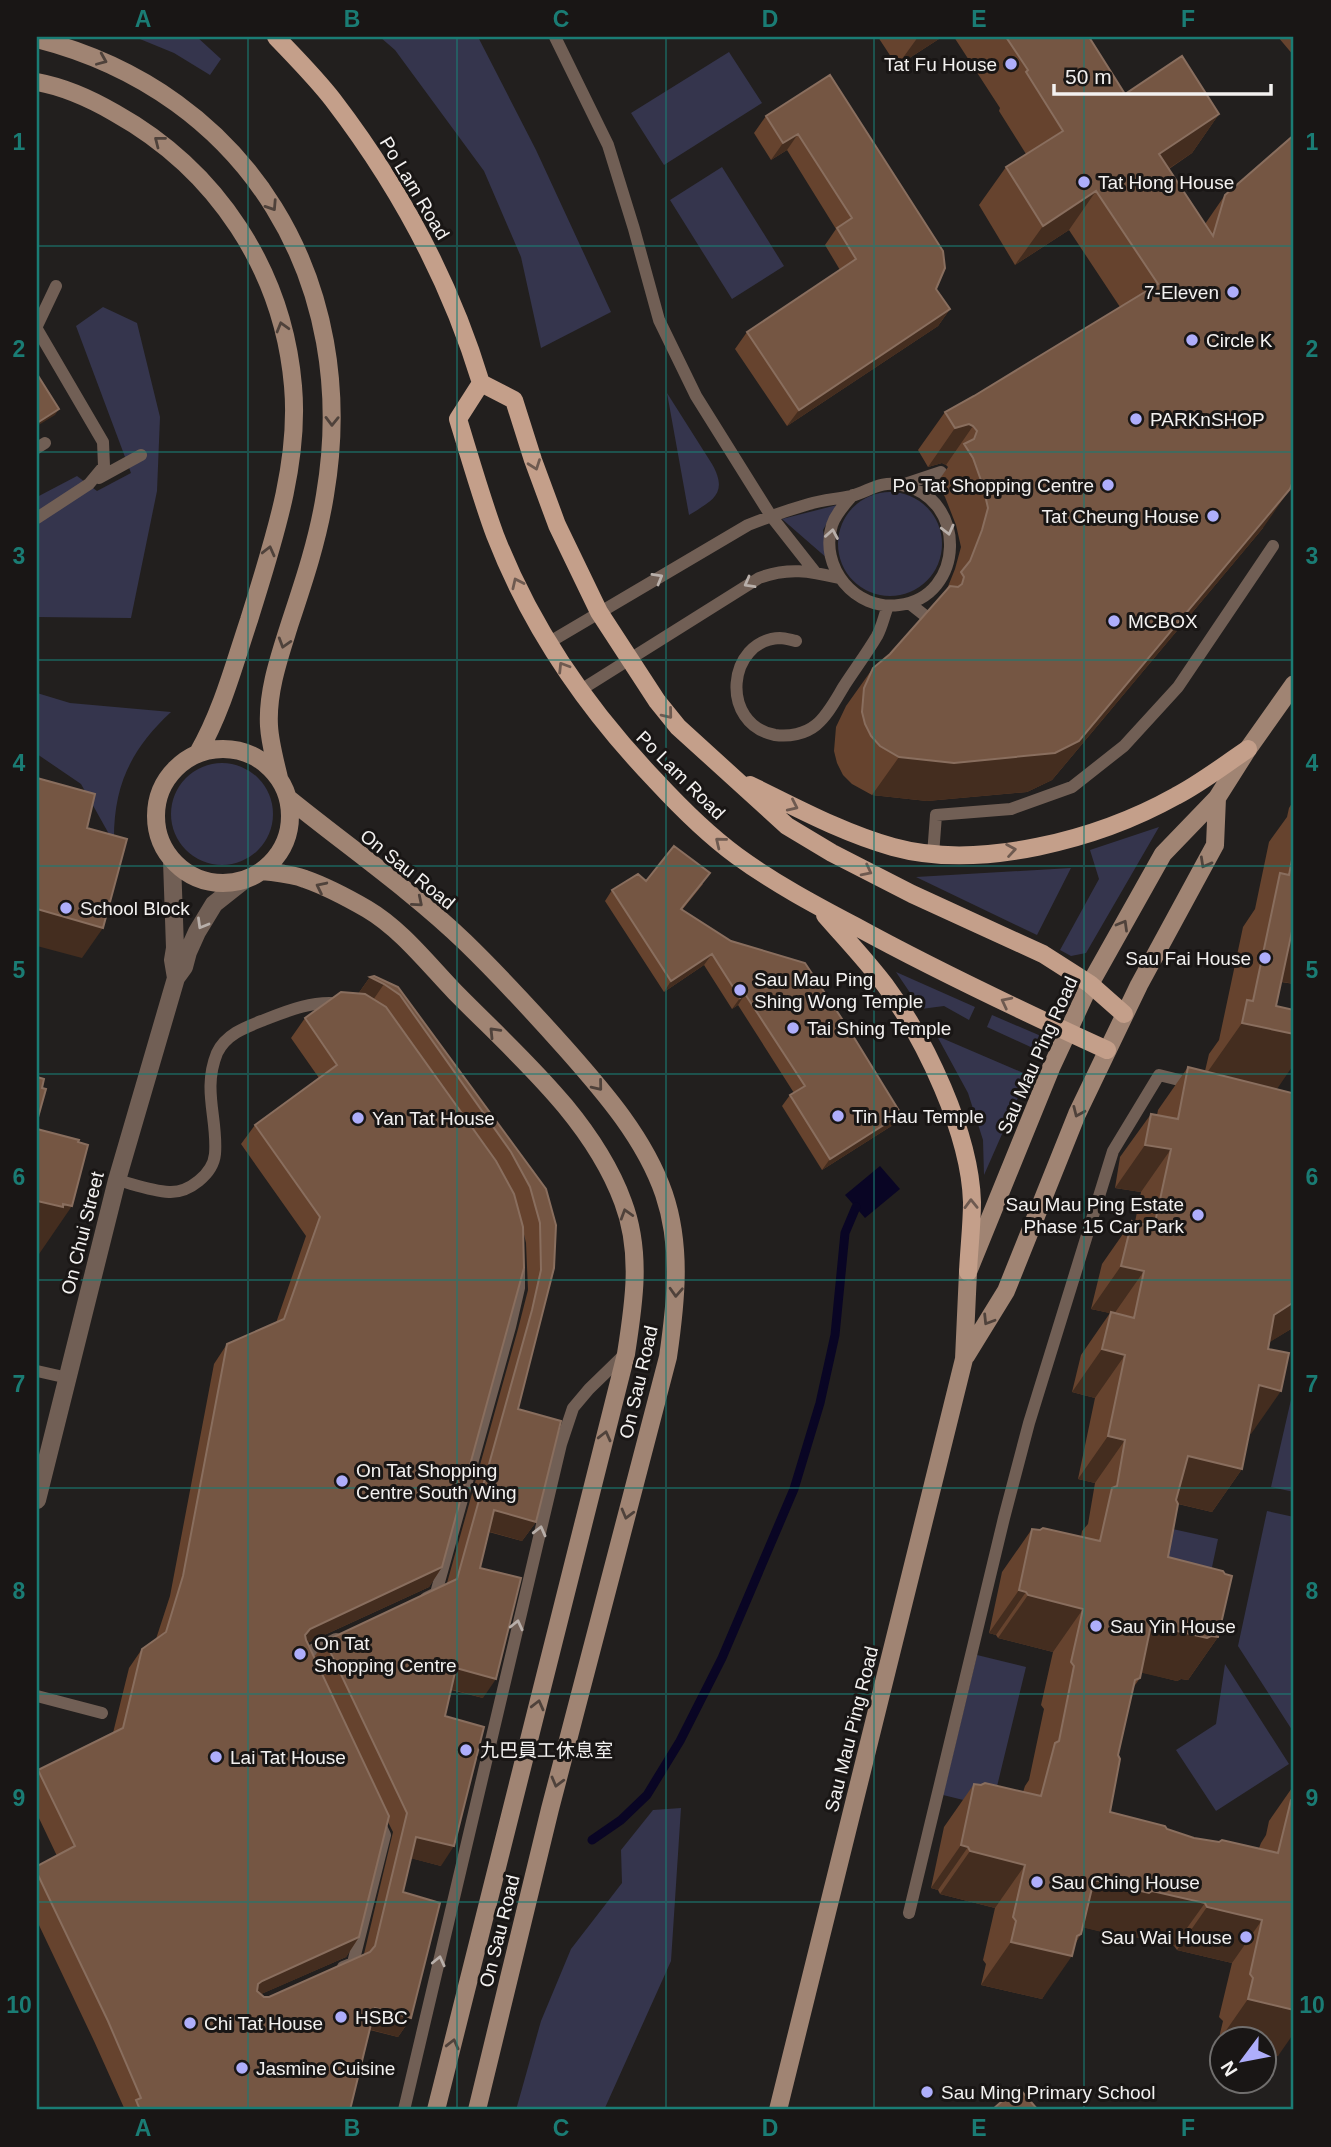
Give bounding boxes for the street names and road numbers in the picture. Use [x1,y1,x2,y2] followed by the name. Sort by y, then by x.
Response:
[376,133,453,243] street label: Po Lam Road
[632,727,729,824] street label: Po Lam Road
[356,825,459,914] street label: On Sau Road
[993,973,1082,1137] street label: Sau Mau Ping Road
[57,1169,108,1297] street label: On Chui Street
[615,1324,662,1441] street label: On Sau Road
[821,1644,882,1814] street label: Sau Mau Ping Road
[475,1873,524,1990] street label: On Sau Road

